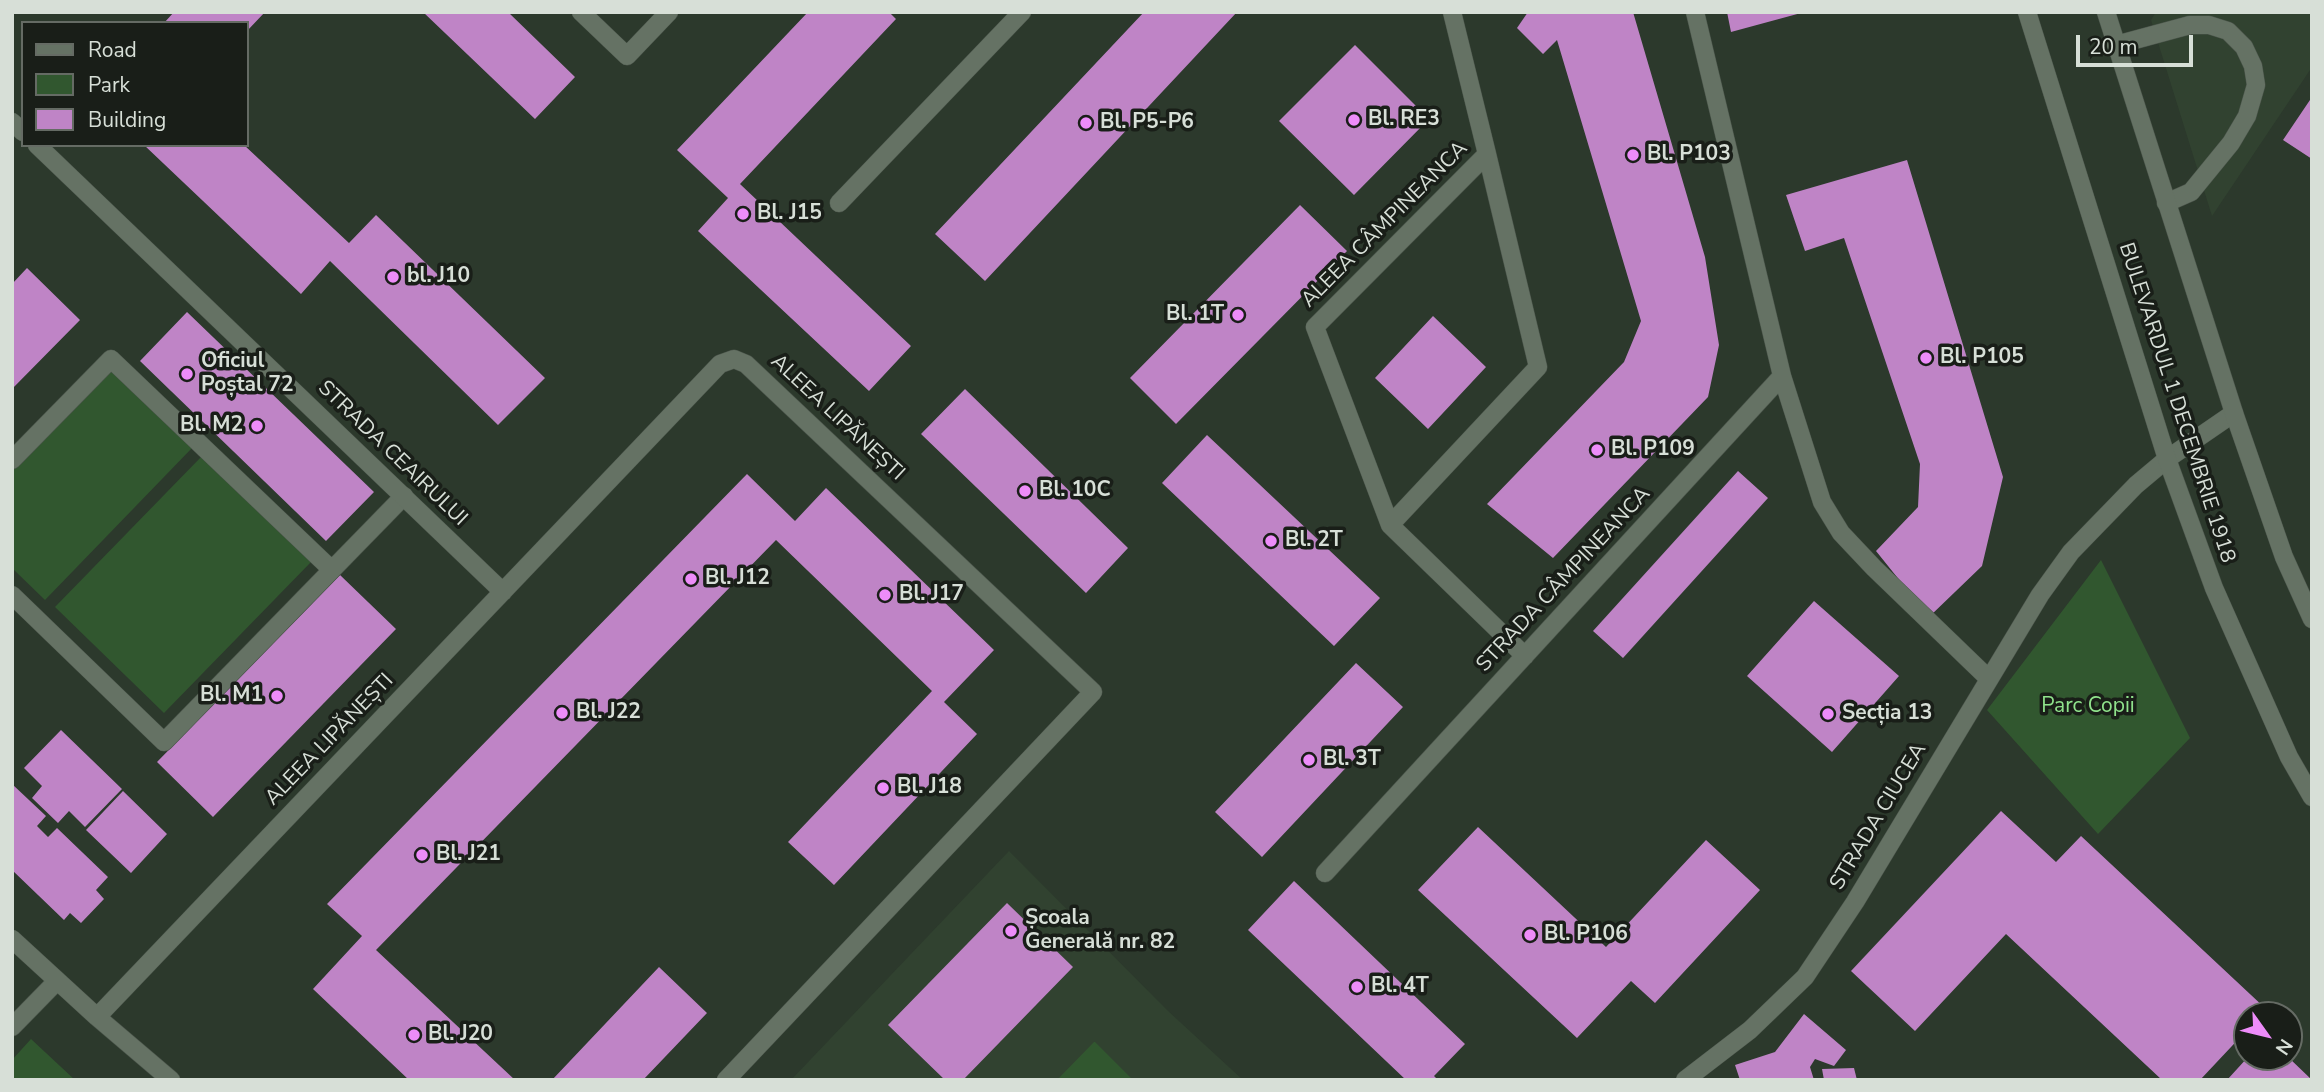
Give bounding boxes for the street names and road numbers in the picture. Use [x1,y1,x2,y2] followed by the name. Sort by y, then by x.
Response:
[1297,137,1473,313] street label: ALEEA CÂMPINEANCA
[2112,240,2240,566] street label: BULEVARDUL 1 DECEMBRIE 1918
[765,350,909,486] street label: ALEEA LIPĂNEȘTI
[312,376,472,532] street label: STRADA CEAIRULUI
[1472,482,1656,678] street label: STRADA CÂMPINEANCA
[261,669,399,811] street label: ALEEA LIPĂNEȘTI
[1825,739,1933,895] street label: STRADA CIUCEA

